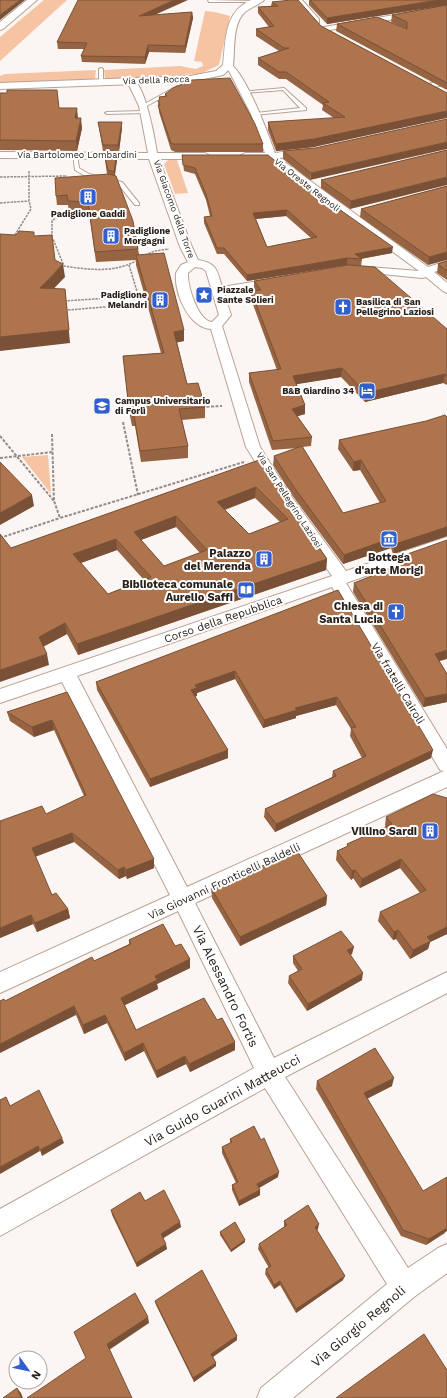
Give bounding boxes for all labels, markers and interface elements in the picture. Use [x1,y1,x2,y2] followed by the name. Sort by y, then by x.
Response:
[122,74,190,86] street label: Via della Rocca
[17,150,137,160] street label: Via Bartolomeo Lombardini
[272,156,342,214] street label: Via Oreste Regnoli
[152,158,196,260] street label: Via Giacomo della Torre
[78,187,98,207] building icon: Padiglione Gaddi
[51,209,126,219] place label: Padiglione Gaddi
[101,226,121,246] building icon: Padiglione Morgagni
[124,226,170,246] place label: Padiglione Morgagni
[194,285,214,305] place icon: Piazzale Sante Solieri
[217,285,274,305] place label: Piazzale Sante Solieri
[101,290,147,310] place label: Padiglione Melandri
[150,290,170,310] building icon: Padiglione Melandri
[333,297,353,317] church icon: Basilica di San Pellegrino Laziosi
[356,297,434,317] place label: Basilica di San Pellegrino Laziosi
[357,381,377,401] hotel icon: B&B Giardino 34
[282,386,354,396] place label: B&B Giardino 34
[92,396,112,416] school or university icon: Campus Universitario di Forlì
[115,396,211,416] place label: Campus Universitario di Forlì
[254,450,324,550] street label: Via San Pellegrino Laziosi
[379,529,399,549] museum icon: Bottega d'arte Morigi
[184,547,252,573] place label: Palazzo del Merenda
[254,549,274,569] building icon: Palazzo del Merenda
[355,551,423,577] place label: Bottega d'arte Morigi
[122,578,233,604] place label: Biblioteca comunale Aurelio Saffi
[236,580,256,600] library icon: Biblioteca comunale Aurelio Saffi
[162,593,284,646] street label: Corso della Repubblica
[319,600,384,626] place label: Chiesa di Santa Lucia
[386,602,406,622] church icon: Chiesa di Santa Lucia
[368,640,427,726] street label: Via fratelli Cairoli
[420,821,440,841] building icon: Villino Sardi
[351,825,417,838] place label: Villino Sardi
[146,840,302,923] street label: Via Giovanni Fronticelli Baldelli
[190,923,262,1049] street label: Via Alessandro Fortis
[142,1051,303,1150] street label: Via Guido Guarini Matteucci
[308,1283,408,1370] street label: Via Giorgio Regnoli
[8,1350,48,1390] north arrow
[28,1368,44,1382] text: N

